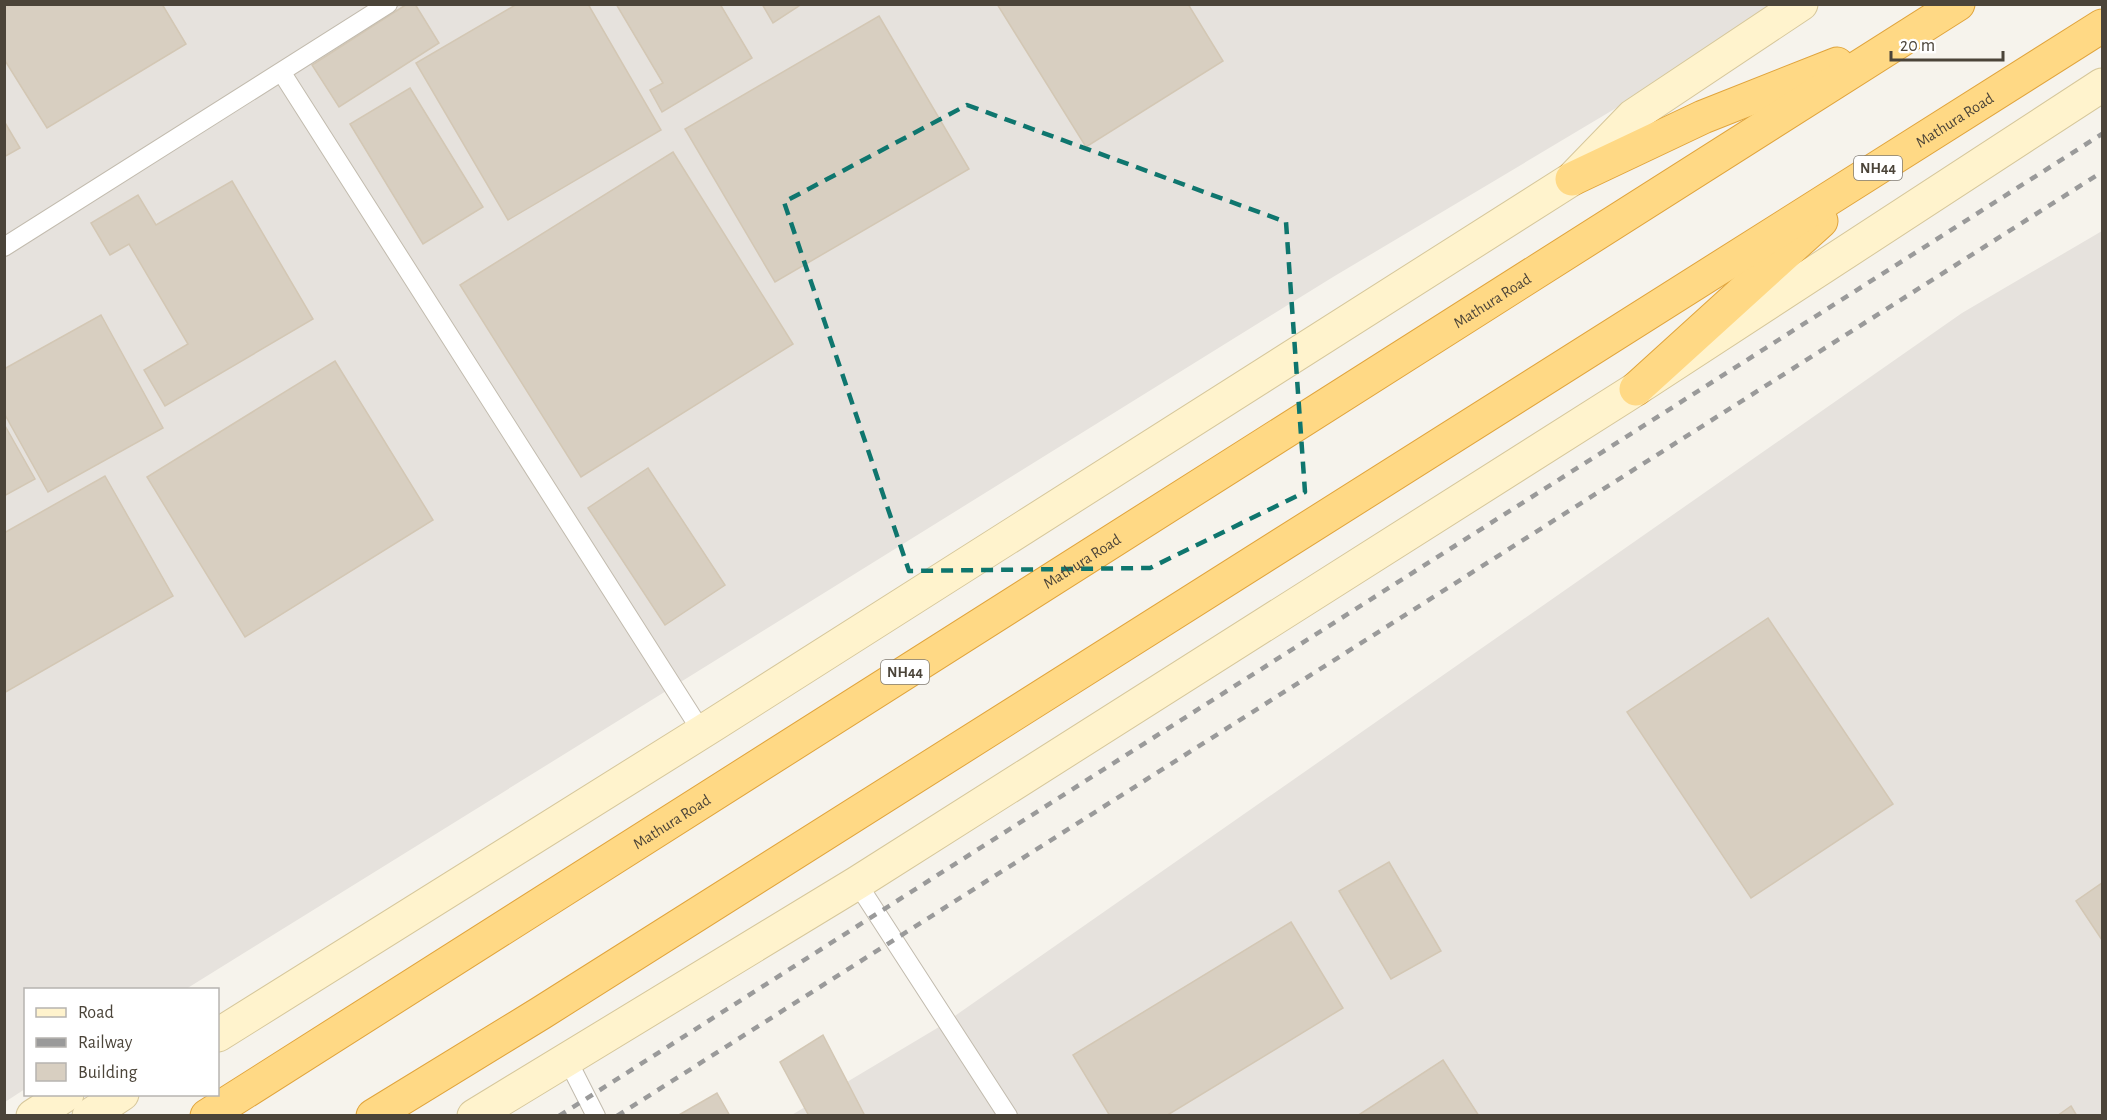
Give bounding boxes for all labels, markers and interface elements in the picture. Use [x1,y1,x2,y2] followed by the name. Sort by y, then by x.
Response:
[1891,24,2004,62] scale bar
[1900,37,1935,55] text: 20 m
[1913,90,1996,151] street label: Mathura Road
[1854,156,1902,180] road number: NH44
[1451,270,1534,331] street label: Mathura Road
[1041,531,1124,592] street label: Mathura Road
[881,660,929,684] road number: NH44
[630,792,713,852] street label: Mathura Road
[24,988,219,1096] legend
[78,1004,114,1022] text: Road
[78,1034,133,1052] text: Railway
[78,1064,138,1082] text: Building

